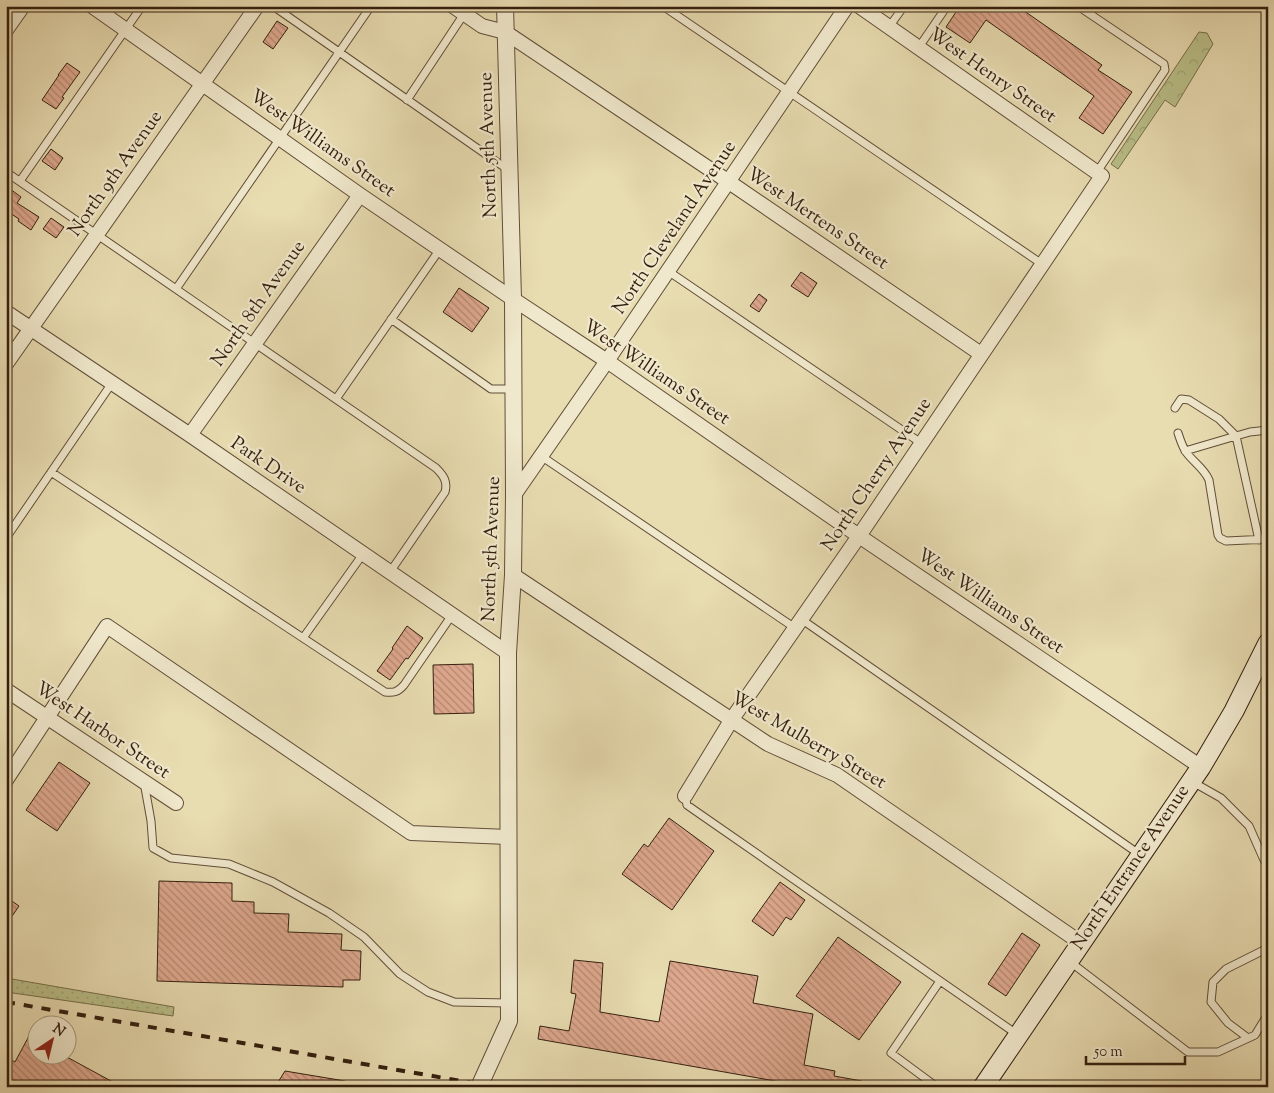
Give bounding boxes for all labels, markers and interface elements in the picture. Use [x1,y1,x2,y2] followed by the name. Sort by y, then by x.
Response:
[923,22,1062,131] street label: West Henry Street
[473,72,505,218] street label: North 5th Avenue
[244,83,401,205] street label: West Williams Street
[62,105,170,243] street label: North 9th Avenue
[607,136,743,320] street label: North Cleveland Avenue
[740,161,894,277] street label: West Mertens Street
[205,235,313,373] street label: North 8th Avenue
[577,314,735,433] street label: West Williams Street
[815,393,939,557] street label: North Cherry Avenue
[225,431,311,501] street label: Park Drive
[476,476,508,622] street label: North 5th Avenue
[911,543,1069,662] street label: West Williams Street
[29,676,175,787] street label: West Harbor Street
[725,685,891,797] street label: West Mulberry Street
[1065,779,1197,956] street label: North Entrance Avenue
[28,1016,78,1066] north arrow
[48,1020,69,1042] text: N
[1086,1033,1185,1065] scale bar
[1093,1042,1123,1063] text: 50 m

